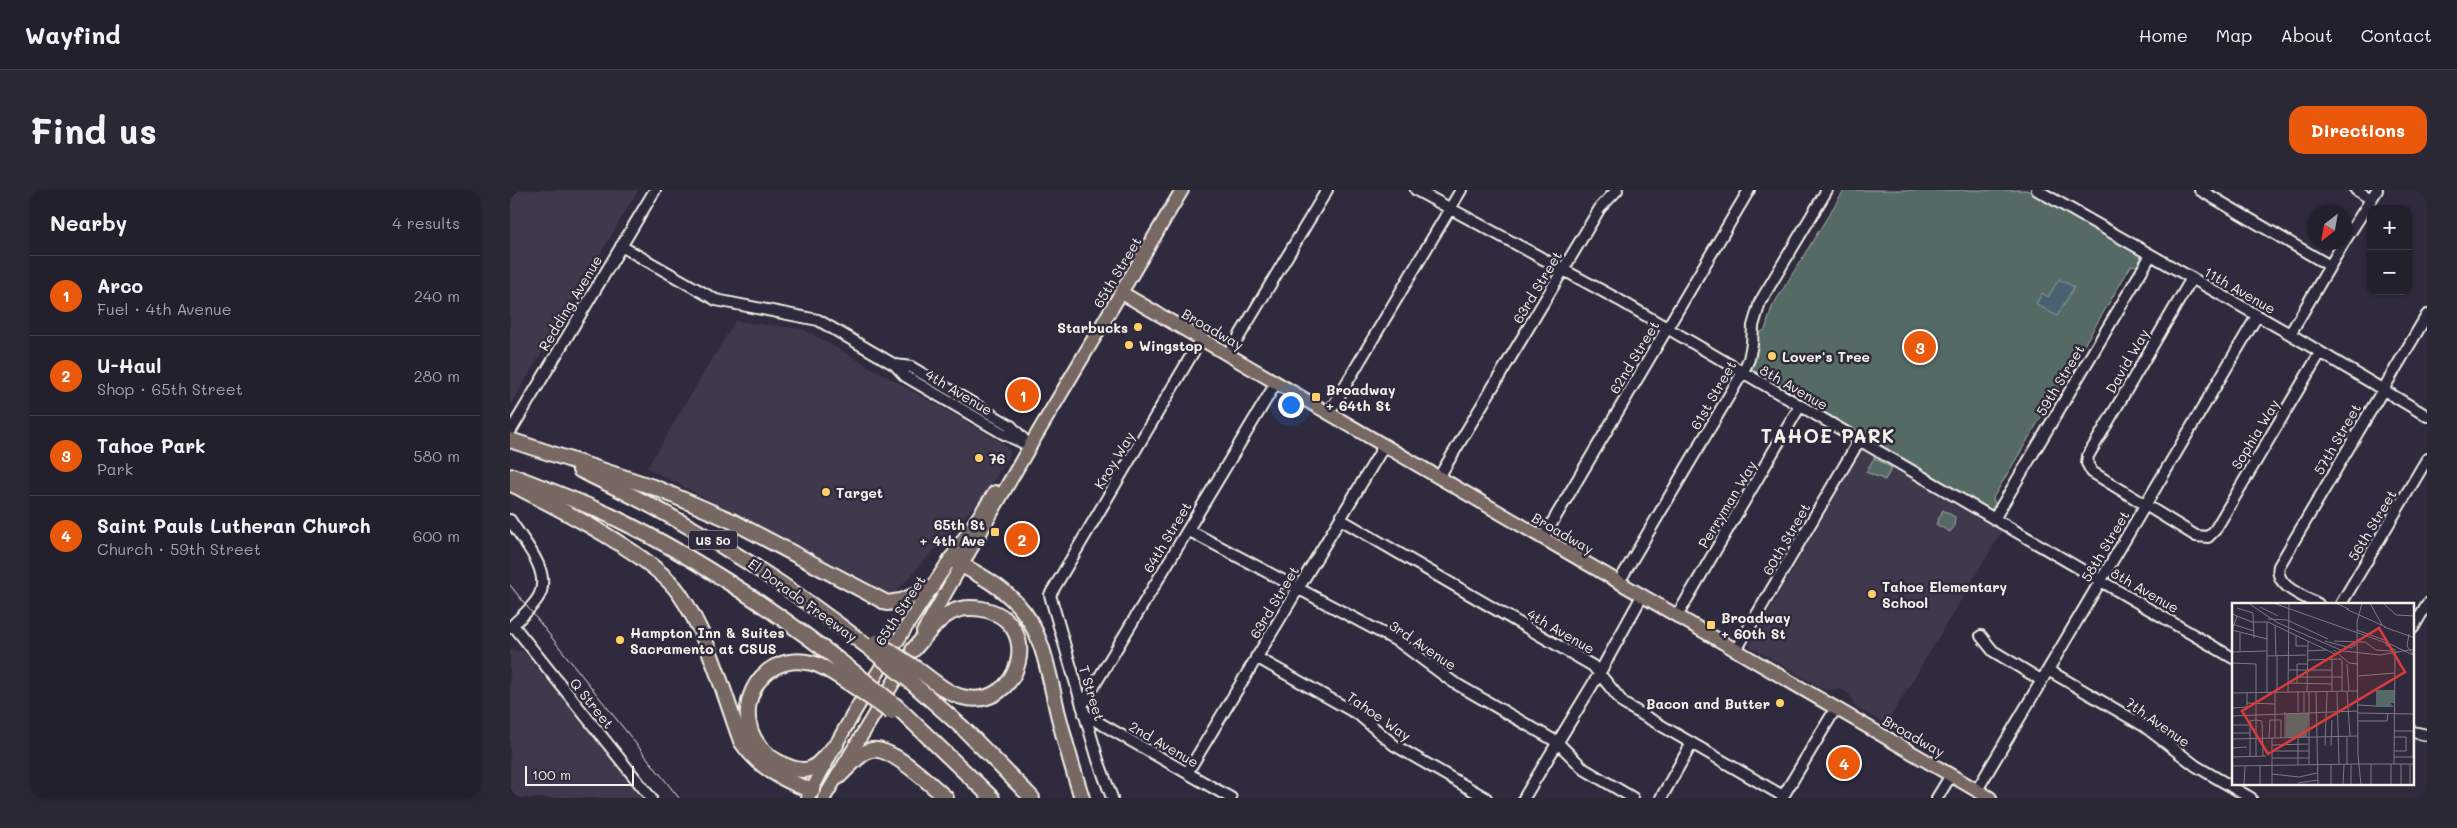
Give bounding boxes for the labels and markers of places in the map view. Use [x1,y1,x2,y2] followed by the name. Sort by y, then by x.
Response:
[1057,318,1128,337] place label: Starbucks
[1132,321,1144,333] marker: Starbucks
[1904,328,1936,366] pin: 3
[1139,336,1203,355] place label: Wingstop
[1123,339,1135,351] marker: Wingstop
[1782,347,1870,366] place label: Lover's Tree
[1766,350,1778,362] marker: Lover's Tree
[1007,376,1039,414] pin: 1
[1326,380,1396,415] place label: Broadway + 64th St
[1310,391,1322,403] marker: Broadway + 64th St
[989,449,1005,468] place label: 76
[973,452,985,464] marker: 76
[836,483,883,502] place label: Target
[820,486,832,498] marker: Target
[920,515,985,550] place label: 65th St + 4th Ave
[1006,520,1038,558] pin: 2
[989,526,1001,538] marker: 65th St + 4th Ave
[1882,577,2008,612] place label: Tahoe Elementary School
[1866,588,1878,600] marker: Tahoe Elementary School
[1721,608,1791,643] place label: Broadway + 60th St
[1705,619,1717,631] marker: Broadway + 60th St
[630,623,785,658] place label: Hampton Inn & Suites Sacramento at CSUS
[614,634,626,646] marker: Hampton Inn & Suites Sacramento at CSUS
[1646,694,1770,713] place label: Bacon and Butter
[1774,697,1786,709] marker: Bacon and Butter
[1828,744,1860,782] pin: 4

